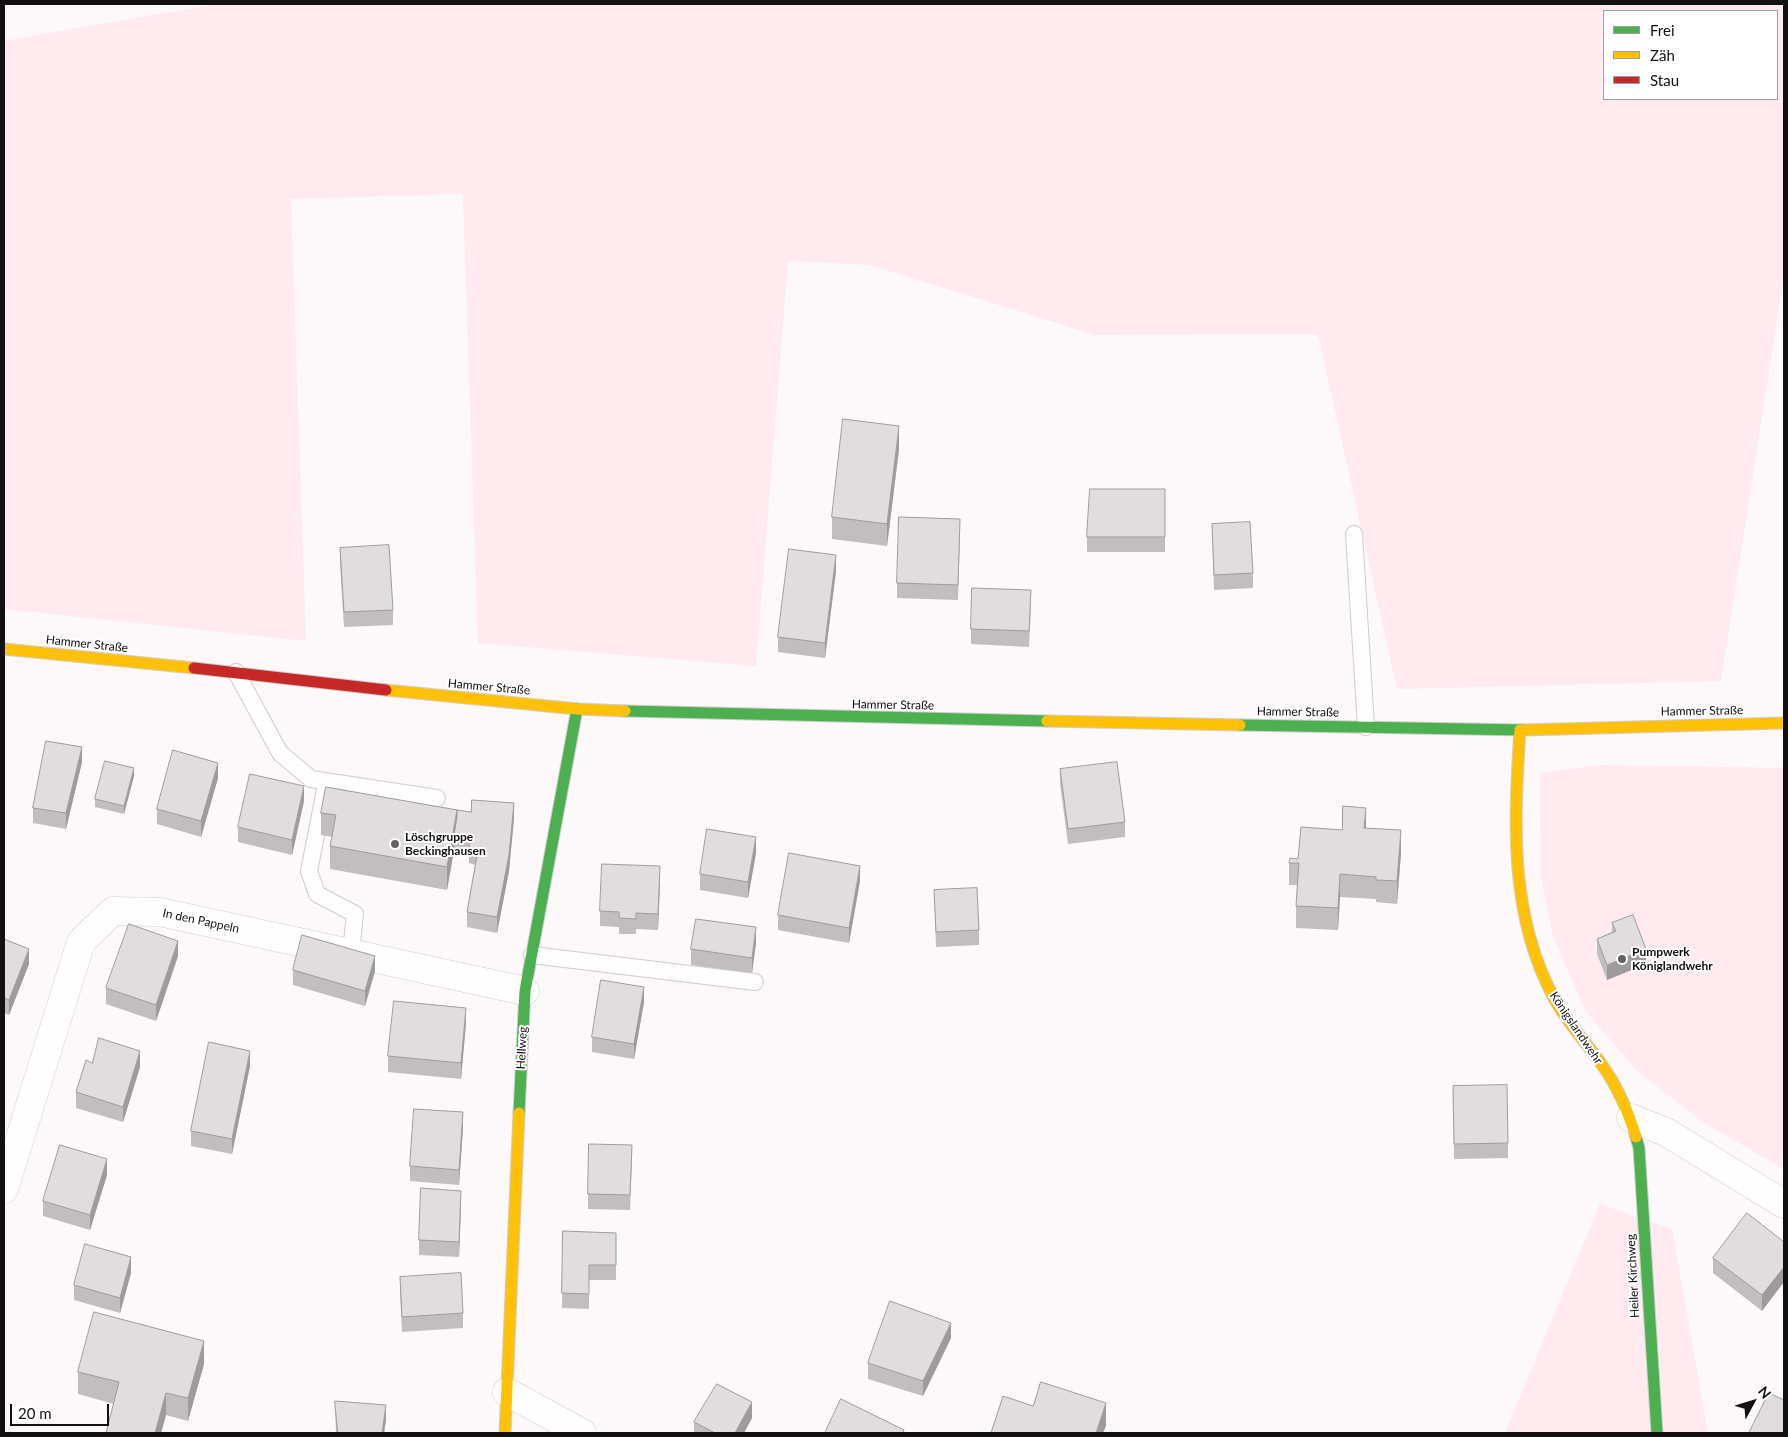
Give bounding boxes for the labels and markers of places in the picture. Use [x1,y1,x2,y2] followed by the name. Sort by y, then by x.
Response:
[405,830,486,858] place label: Löschgruppe Beckinghausen
[389,838,401,850] marker: Löschgruppe Beckinghausen
[1632,945,1713,973] place label: Pumpwerk Königlandwehr
[1616,953,1628,965] marker: Pumpwerk Königlandwehr

